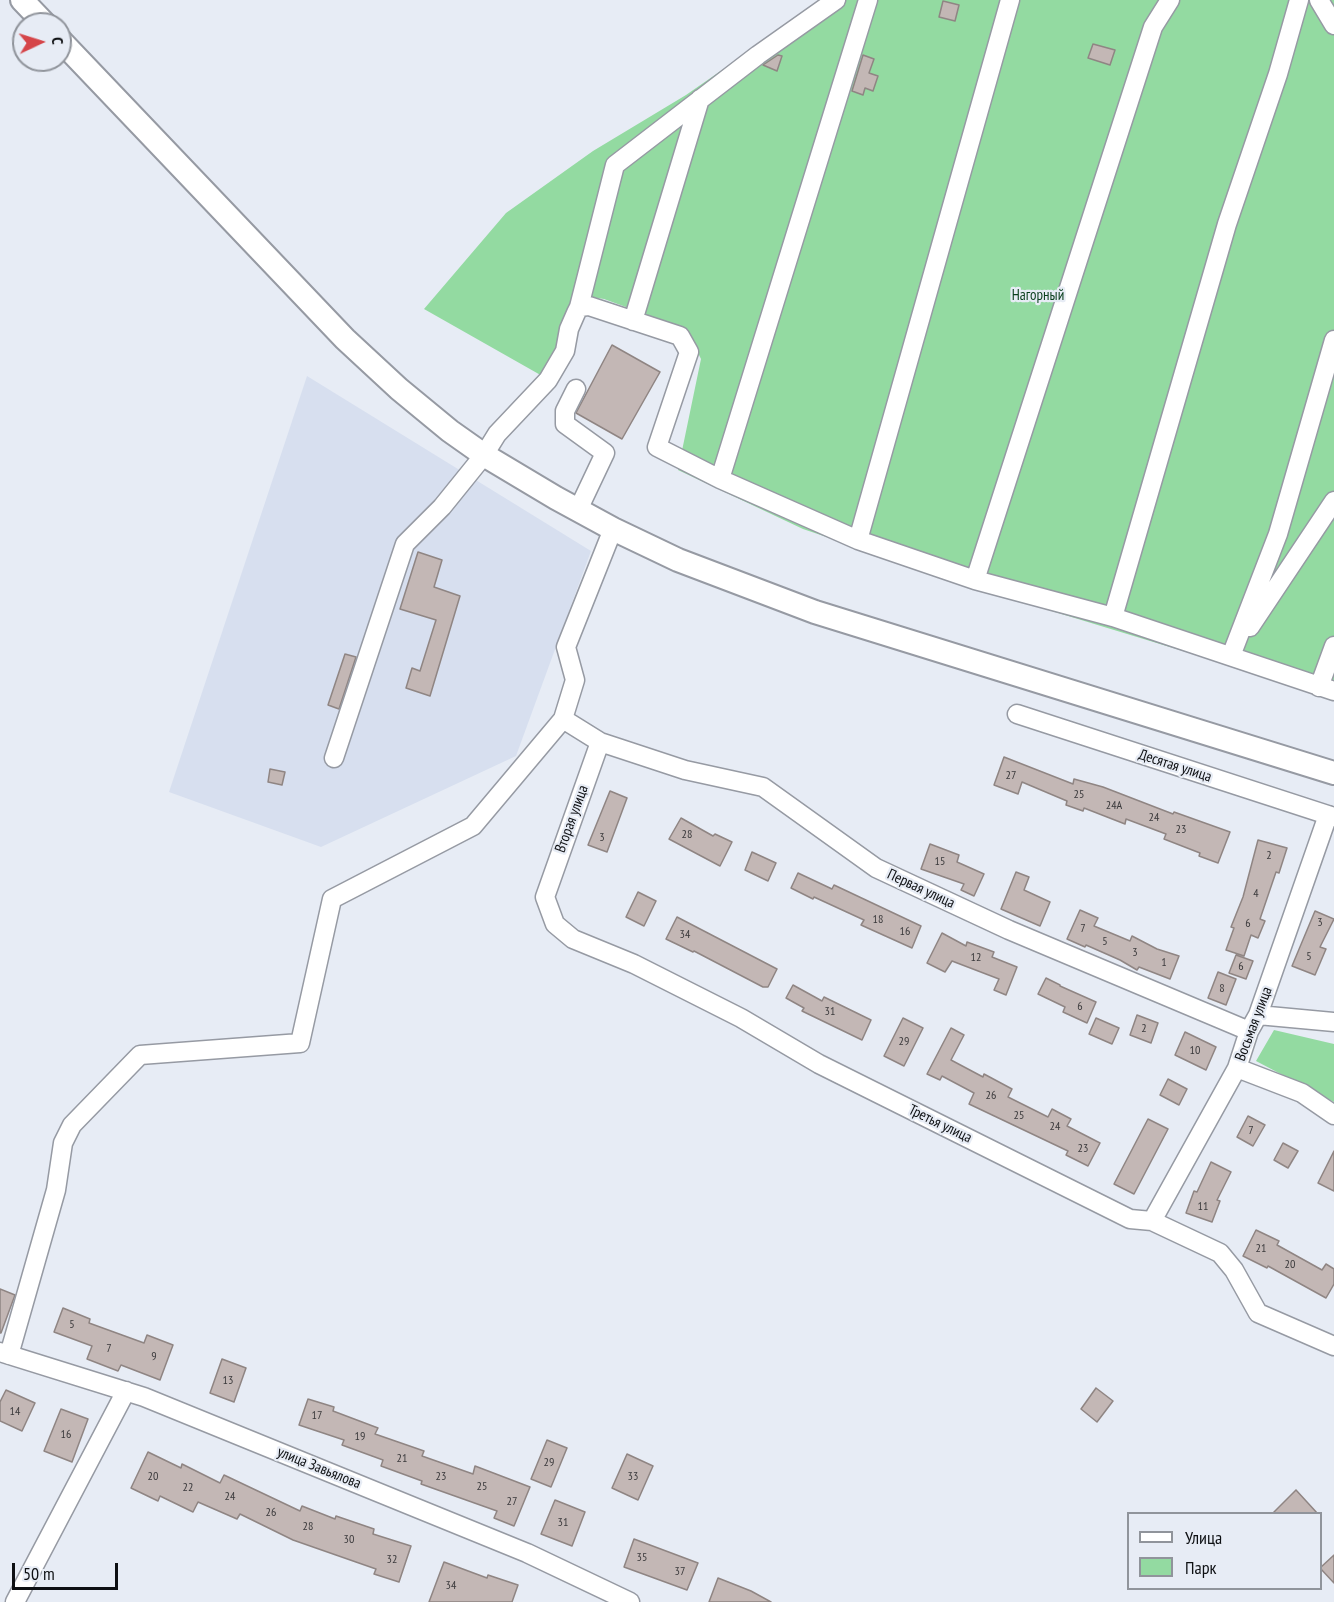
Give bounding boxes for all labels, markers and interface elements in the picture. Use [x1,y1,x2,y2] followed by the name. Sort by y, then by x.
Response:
[12,12,72,72] north arrow
[48,37,68,45] text: С
[1012,287,1064,305] park label: Нагорный
[1136,746,1214,786] street label: Десятая улица
[1006,769,1016,783] house number: 27
[551,783,593,855] street label: Вторая улица
[1074,788,1084,802] house number: 25
[1106,799,1122,813] house number: 24А
[1149,811,1159,825] house number: 24
[1176,823,1186,837] house number: 23
[682,828,692,842] house number: 28
[599,831,605,845] house number: 3
[1266,849,1272,863] house number: 2
[935,855,945,869] house number: 15
[884,866,958,912] street label: Первая улица
[1253,887,1259,901] house number: 4
[873,913,883,927] house number: 18
[1317,916,1323,930] house number: 3
[1245,917,1251,931] house number: 6
[1080,922,1086,936] house number: 7
[900,925,910,939] house number: 16
[680,928,690,942] house number: 34
[1102,935,1108,949] house number: 5
[1132,946,1138,960] house number: 3
[1306,950,1312,964] house number: 5
[971,951,981,965] house number: 12
[1161,956,1167,970] house number: 1
[1238,960,1244,974] house number: 6
[1219,982,1225,996] house number: 8
[1232,984,1276,1064] street label: Восьмая улица
[1077,1000,1083,1014] house number: 6
[825,1005,835,1019] house number: 31
[1141,1022,1147,1036] house number: 2
[899,1035,909,1049] house number: 29
[1190,1044,1200,1058] house number: 10
[986,1089,996,1103] house number: 26
[905,1101,975,1147] street label: Третья улица
[1014,1109,1024,1123] house number: 25
[1050,1120,1060,1134] house number: 24
[1248,1124,1254,1138] house number: 7
[1078,1142,1088,1156] house number: 23
[1198,1200,1208,1214] house number: 11
[1256,1242,1266,1256] house number: 21
[1285,1258,1295,1272] house number: 20
[69,1318,75,1332] house number: 5
[106,1342,112,1356] house number: 7
[151,1350,157,1364] house number: 9
[223,1374,233,1388] house number: 13
[10,1405,20,1419] house number: 14
[312,1409,322,1423] house number: 17
[61,1428,71,1442] house number: 16
[355,1430,365,1444] house number: 19
[275,1443,363,1493] street label: улица Завьялова
[397,1452,407,1466] house number: 21
[544,1456,554,1470] house number: 29
[148,1470,158,1484] house number: 20
[436,1470,446,1484] house number: 23
[628,1470,638,1484] house number: 33
[477,1480,487,1494] house number: 25
[183,1481,193,1495] house number: 22
[225,1490,235,1504] house number: 24
[507,1495,517,1509] house number: 27
[266,1506,276,1520] house number: 26
[1127,1512,1322,1590] legend
[558,1516,568,1530] house number: 31
[303,1520,313,1534] house number: 28
[1185,1526,1222,1549] text: Улица
[344,1533,354,1547] house number: 30
[15,1551,122,1589] scale bar
[637,1551,647,1565] house number: 35
[387,1553,397,1567] house number: 32
[1185,1556,1216,1579] text: Парк
[23,1562,55,1585] text: 50 m
[675,1565,685,1579] house number: 37
[446,1579,456,1593] house number: 34

